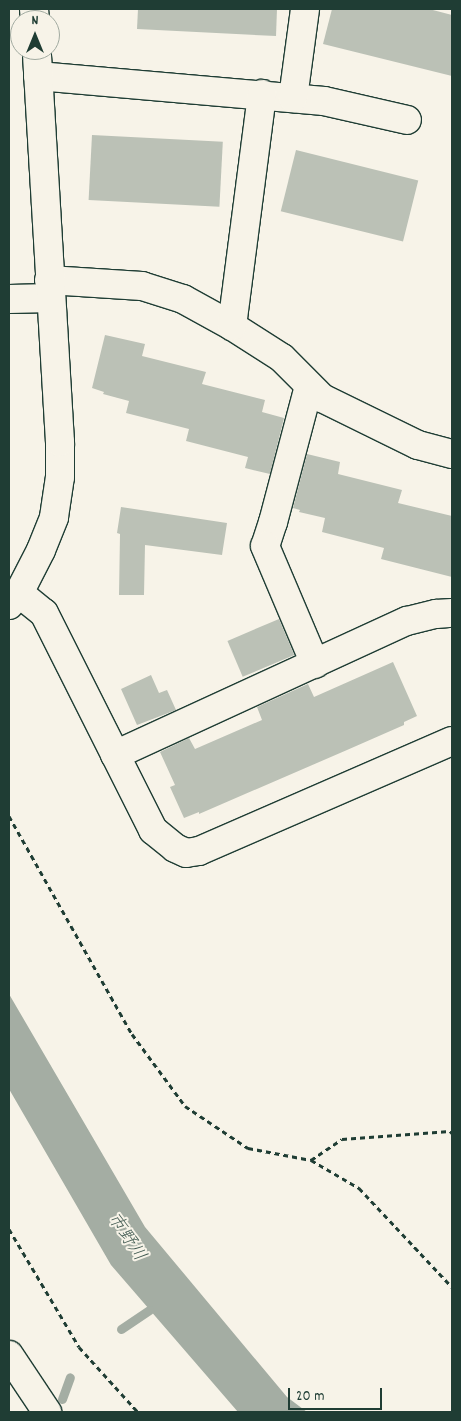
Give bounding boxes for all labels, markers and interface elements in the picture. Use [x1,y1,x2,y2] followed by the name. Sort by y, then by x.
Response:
[10,10,60,60] north arrow
[32,11,38,31] text: N
[101,1210,149,1266] water label: 市野川
[291,1378,385,1410] scale bar
[296,1386,324,1408] text: 20 m

